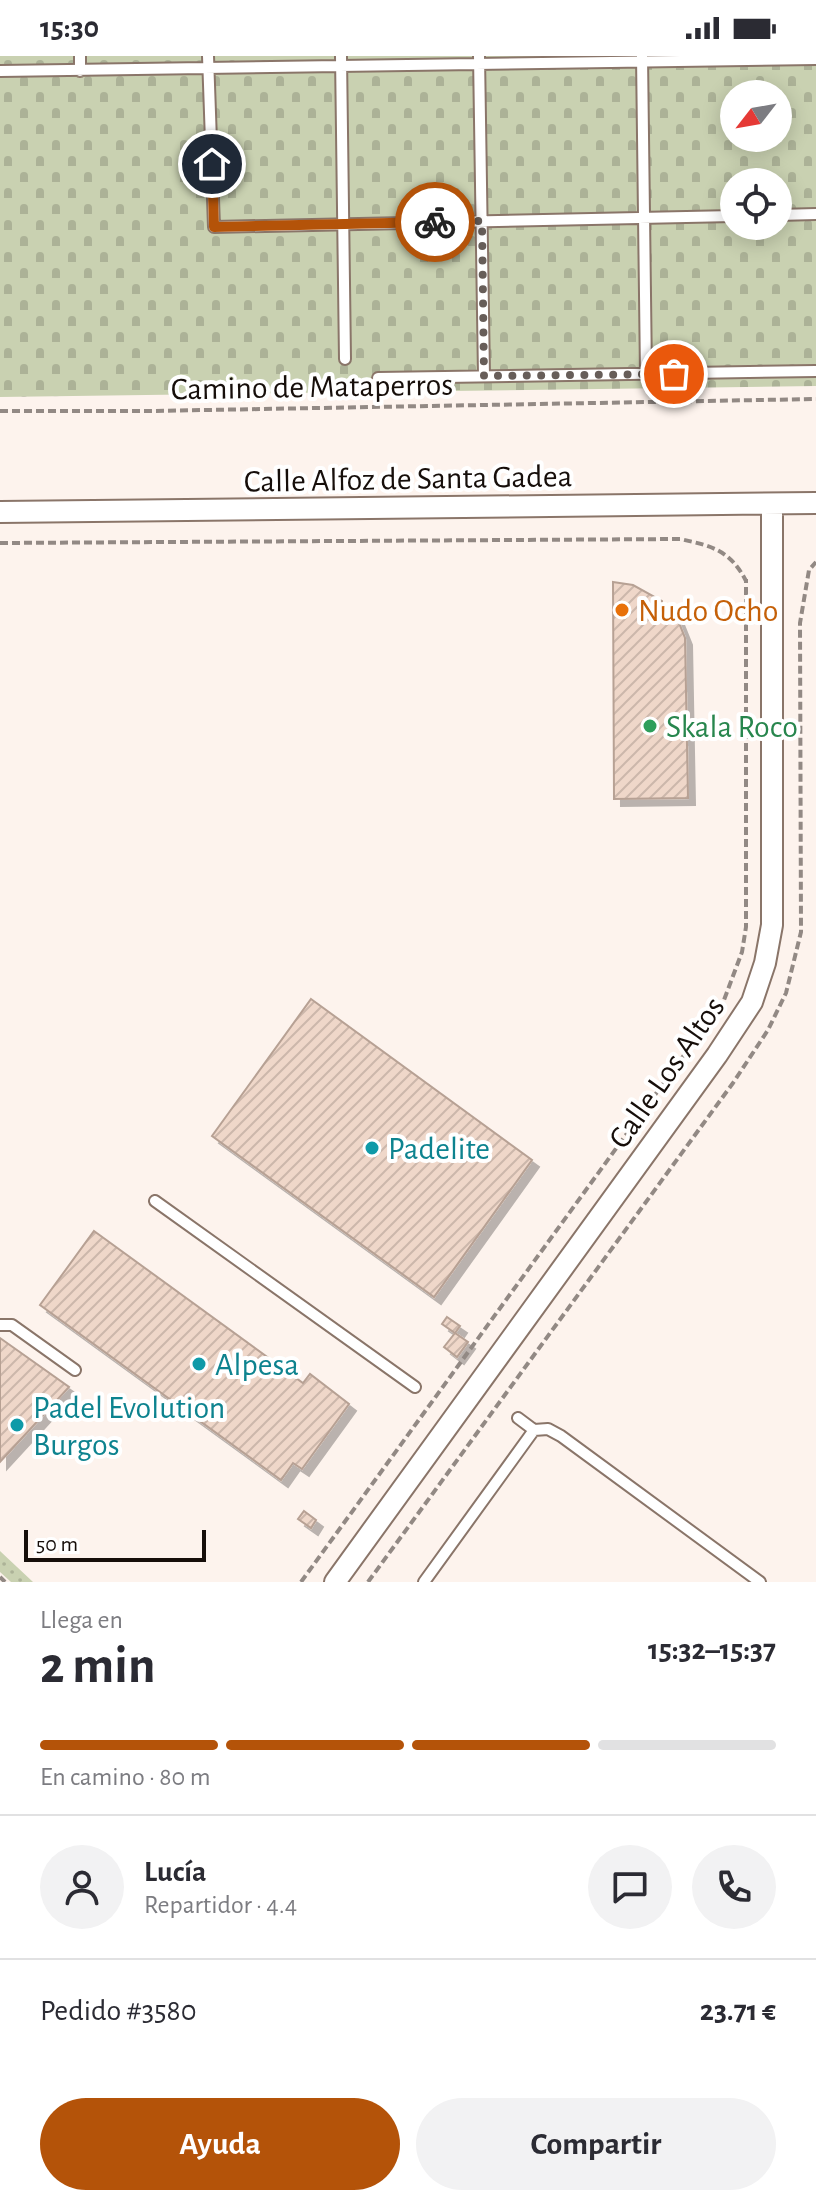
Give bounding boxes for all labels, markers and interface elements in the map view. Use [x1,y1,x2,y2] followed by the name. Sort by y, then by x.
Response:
[40,13,99,43] text: 15:30
[720,80,792,152] north arrow
[720,80,792,240] map controls
[178,130,246,198] pin
[190,142,234,186] icon: home
[720,168,792,240] button: locate
[395,182,475,262] courier
[413,200,457,244] icon: bike
[640,340,708,408] pin
[652,352,696,396] icon: bag
[171,369,454,405] street label: Camino de Mataperros
[243,460,573,498] street label: Calle Alfoz de Santa Gadea
[638,595,778,627] place label: Nudo Ocho
[613,601,631,619] marker: Nudo Ocho
[666,711,798,743] place label: Skala Roco
[641,717,659,735] marker: Skala Roco
[603,991,731,1154] street label: Calle Los Altos
[388,1133,490,1165] place label: Padelite
[363,1139,381,1157] marker: Padelite
[215,1349,299,1381] place label: Alpesa
[190,1355,208,1373] marker: Alpesa
[33,1392,225,1461] place label: Padel Evolution Burgos
[8,1416,26,1434] marker: Padel Evolution Burgos
[24,1526,206,1562] scale bar
[36,1533,78,1555] text: 50 m
[40,1607,123,1633] text: Llega en
[648,1635,776,1665] text: 15:32–15:37
[40,1640,155,1692] text: 2 min
[40,1764,210,1790] text: En camino · 80 m
[40,1845,124,1929] button: person
[588,1845,672,1929] button: chat
[692,1845,776,1929] button: phone
[144,1857,206,1887] text: Lucía
[144,1892,297,1918] text: Repartidor · 4.4
[40,1996,197,2026] text: Pedido #3580
[700,1996,776,2026] text: 23.71 €
[40,2098,400,2190] button: Ayuda
[416,2098,776,2190] button: Compartir

